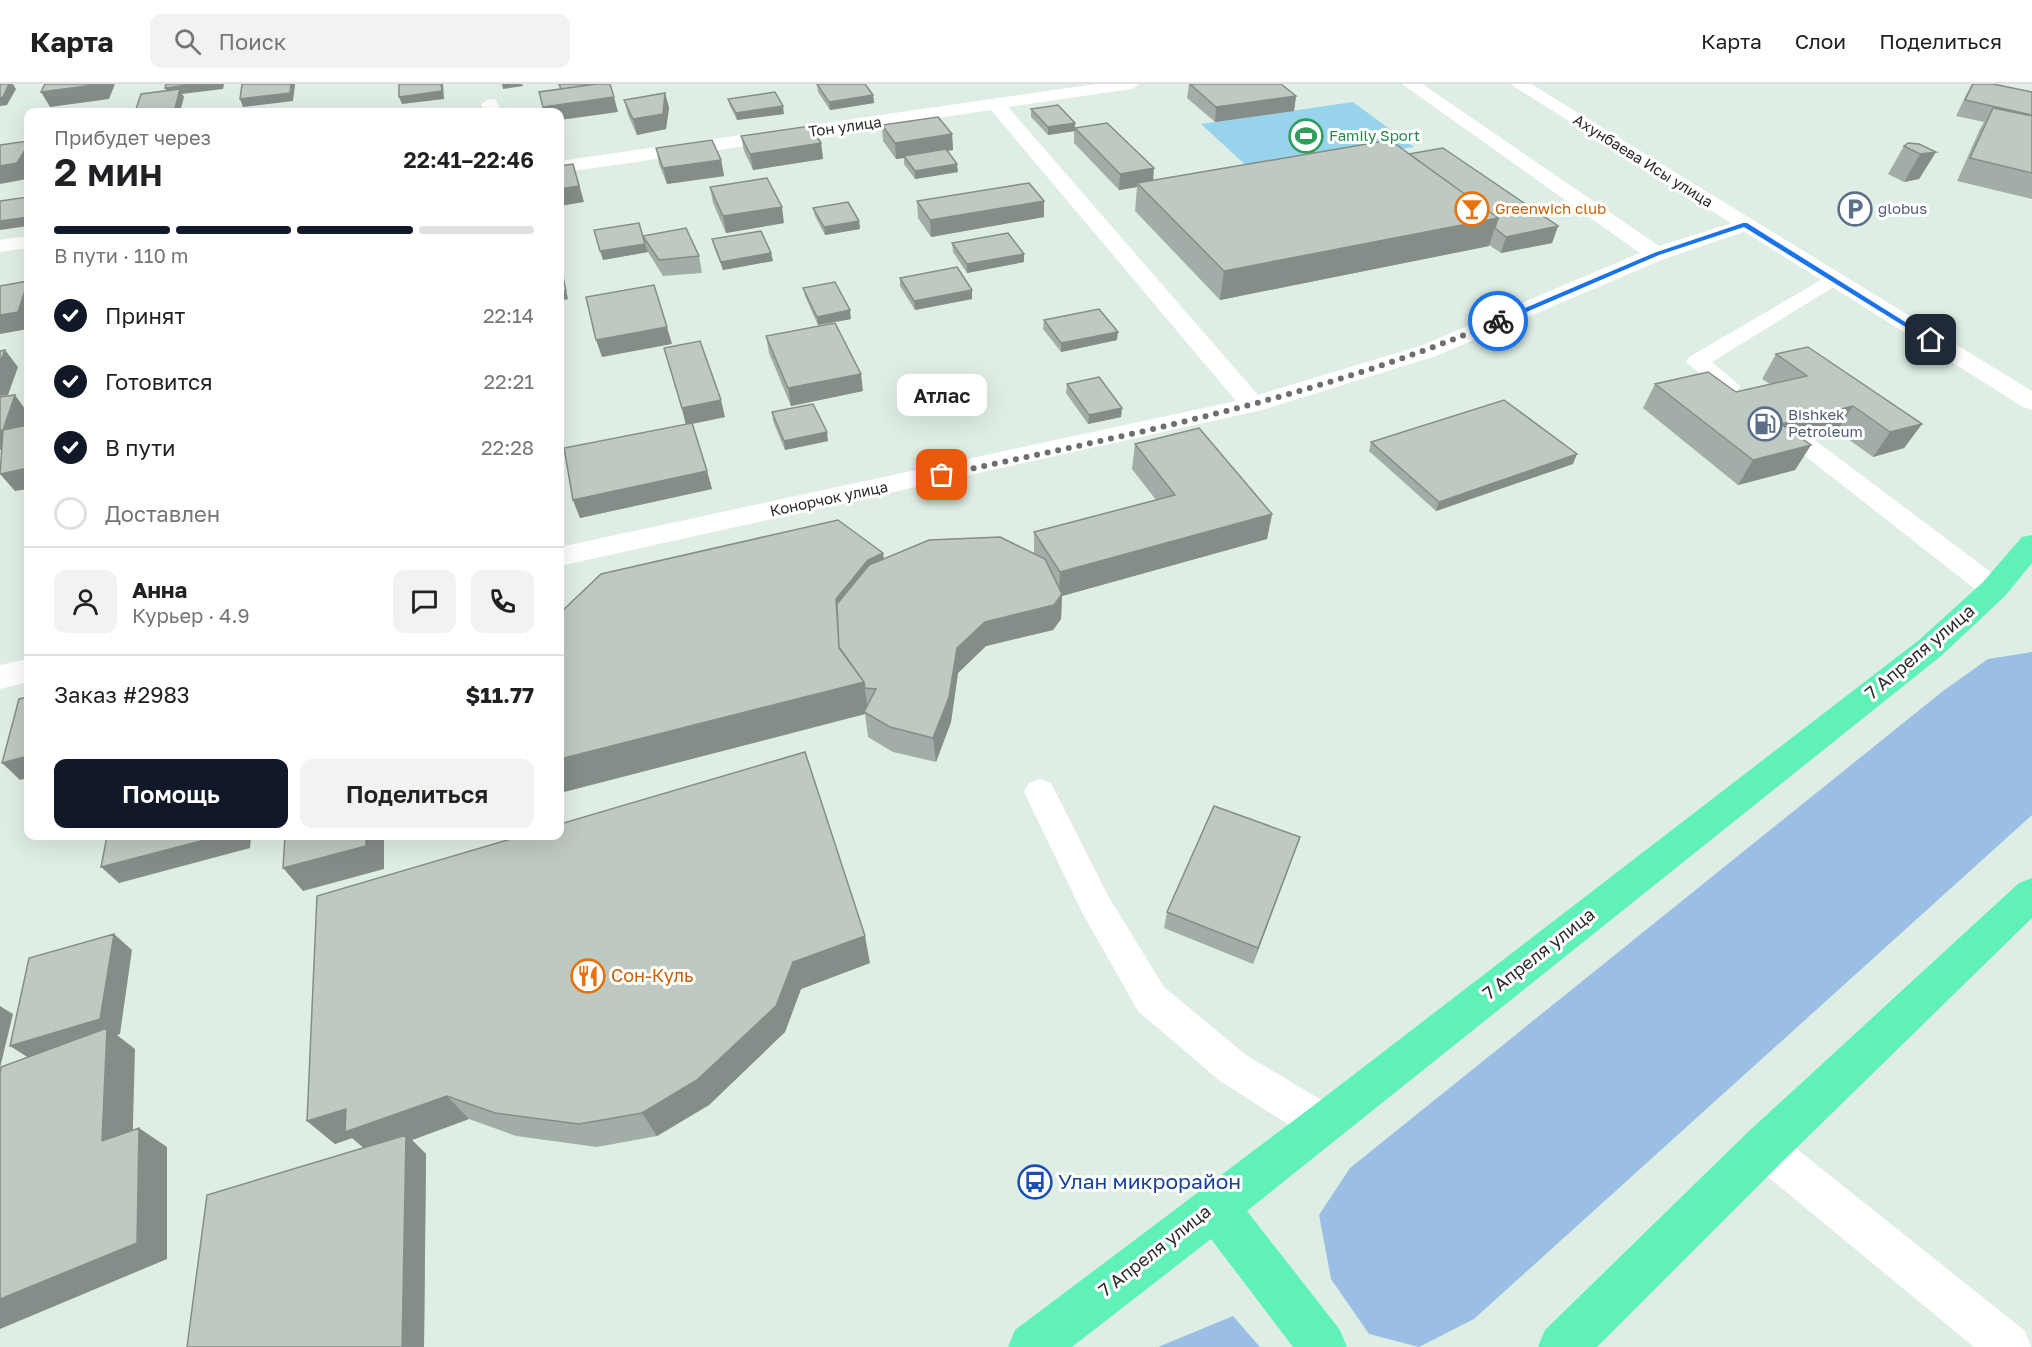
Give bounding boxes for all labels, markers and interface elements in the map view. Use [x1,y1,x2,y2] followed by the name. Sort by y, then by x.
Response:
[150,14,570,68] search box
[30,25,114,58] text: Карта
[171,25,204,58] icon: search
[219,28,286,55] text: Поиск
[1701,28,1762,54] text: Карта
[1795,28,1846,54] text: Слои
[1879,28,2002,54] text: Поделиться
[1570,110,1717,211] street label: Ахунбаева Исы улица
[807,112,883,140] street label: Тон улица
[1288,118,1324,154] sports icon: Family Sport
[54,125,211,149] text: Прибудет через
[1329,126,1420,144] place label: Family Sport
[404,146,534,173] text: 22:41–22:46
[54,148,163,195] text: 2 мин
[1454,191,1490,227] bar icon: Greenwich club
[1837,191,1873,227] parking icon: globus
[1495,199,1606,217] place label: Greenwich club
[1878,199,1927,217] place label: globus
[54,243,189,267] text: В пути · 110 m
[1468,291,1528,351] courier
[54,299,87,332] icon: check
[105,302,185,329] text: Принят
[483,303,534,327] text: 22:14
[1482,305,1515,338] icon: bike
[1905,314,1956,365] pin
[1914,323,1947,356] icon: home
[54,365,87,398] icon: check
[105,368,213,395] text: Готовится
[484,369,534,393] text: 22:21
[897,373,987,415] callout: Атлас
[913,383,971,407] text: Атлас
[1788,405,1863,440] place label: Bishkek Petroleum
[1747,406,1783,442] fuel station icon: Bishkek Petroleum
[54,431,87,464] icon: check
[105,434,175,461] text: В пути
[481,435,534,459] text: 22:28
[916,449,967,500] pin
[925,458,958,491] icon: bag
[768,477,889,519] street label: Конорчок улица
[105,500,220,527] text: Доставлен
[54,570,117,633] button: person
[393,570,456,633] button: chat
[471,570,534,633] button: phone
[132,576,187,603] text: Анна
[1860,599,1979,703] street label: 7 Апреля улица
[132,603,250,627] text: Курьер · 4.9
[54,681,190,708] text: Заказ #2983
[466,681,534,708] text: $11.77
[54,759,288,828] button: Помощь
[300,759,534,828] button: Поделиться
[1478,903,1599,1004] street label: 7 Апреля улица
[570,958,606,994] restaurant icon: Сон-Куль
[611,964,693,986] place label: Сон-Куль
[1017,1164,1053,1200] bus stop icon: Улан микрорайон
[1058,1168,1241,1194] place label: Улан микрорайон
[1094,1200,1215,1301] street label: 7 Апреля улица

